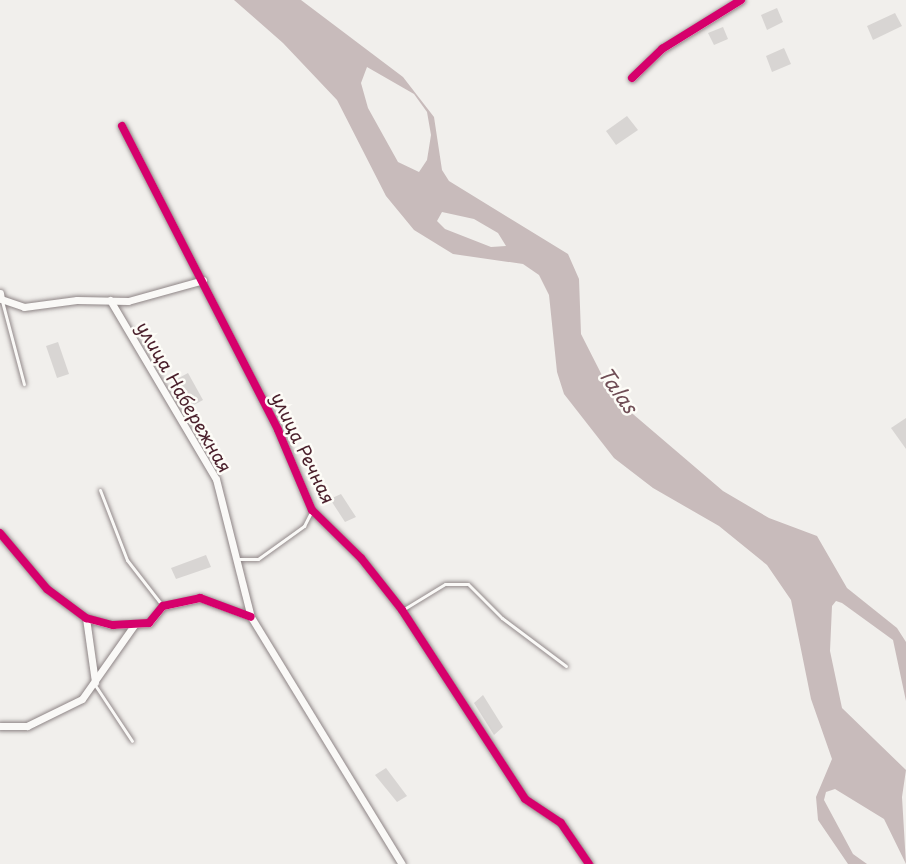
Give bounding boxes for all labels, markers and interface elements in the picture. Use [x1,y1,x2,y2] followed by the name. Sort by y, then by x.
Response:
[132,318,236,476] street label: улица Набережная
[594,362,642,418] water label: Talas
[266,388,340,508] street label: улица Речная

